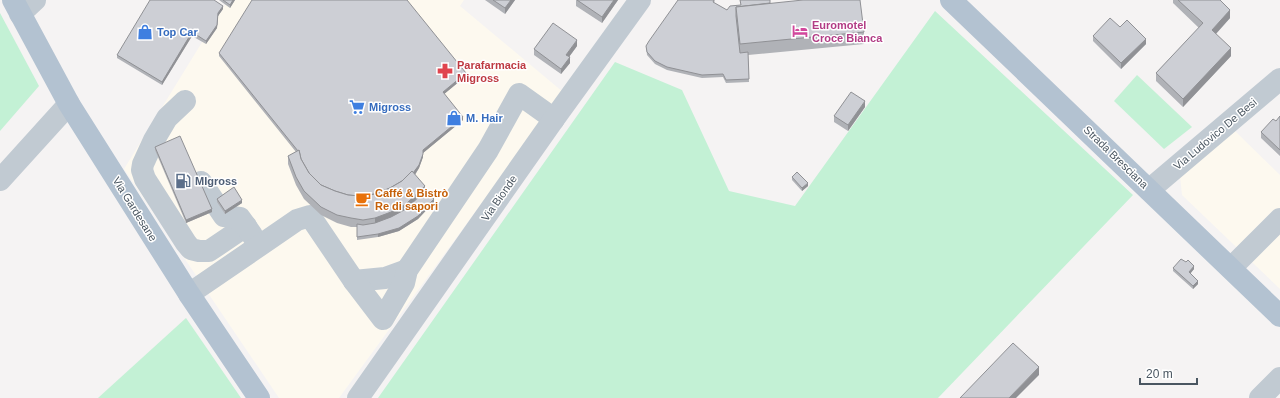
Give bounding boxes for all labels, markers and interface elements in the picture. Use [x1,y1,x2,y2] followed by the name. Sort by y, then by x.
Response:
[812,19,883,44] place label: Euromotel Croce Bianca
[791,22,809,40] hotel icon: Euromotel Croce Bianca
[136,23,154,41] shop icon: Top Car
[157,26,198,38] place label: Top Car
[457,59,527,84] place label: Parafarmacia Migross
[436,62,454,80] pharmacy icon: Parafarmacia Migross
[1171,96,1259,172] street label: Via Ludovico De Besi
[348,98,366,116] supermarket icon: Migross
[369,101,411,113] place label: Migross
[445,109,463,127] shop icon: M. Hair
[466,112,503,124] place label: M. Hair
[1081,123,1151,191] street label: Strada Bresciana
[174,172,192,190] fuel station icon: MIgross
[479,173,519,223] street label: Via Bionde
[111,175,159,243] street label: Via Gardesane
[195,175,237,187] place label: MIgross
[375,187,449,212] place label: Caffé & Bistrò Re di sapori
[354,190,372,208] cafe icon: Caffé & Bistrò Re di sapori
[1140,360,1197,386] scale bar
[1146,367,1173,381] text: 20 m

